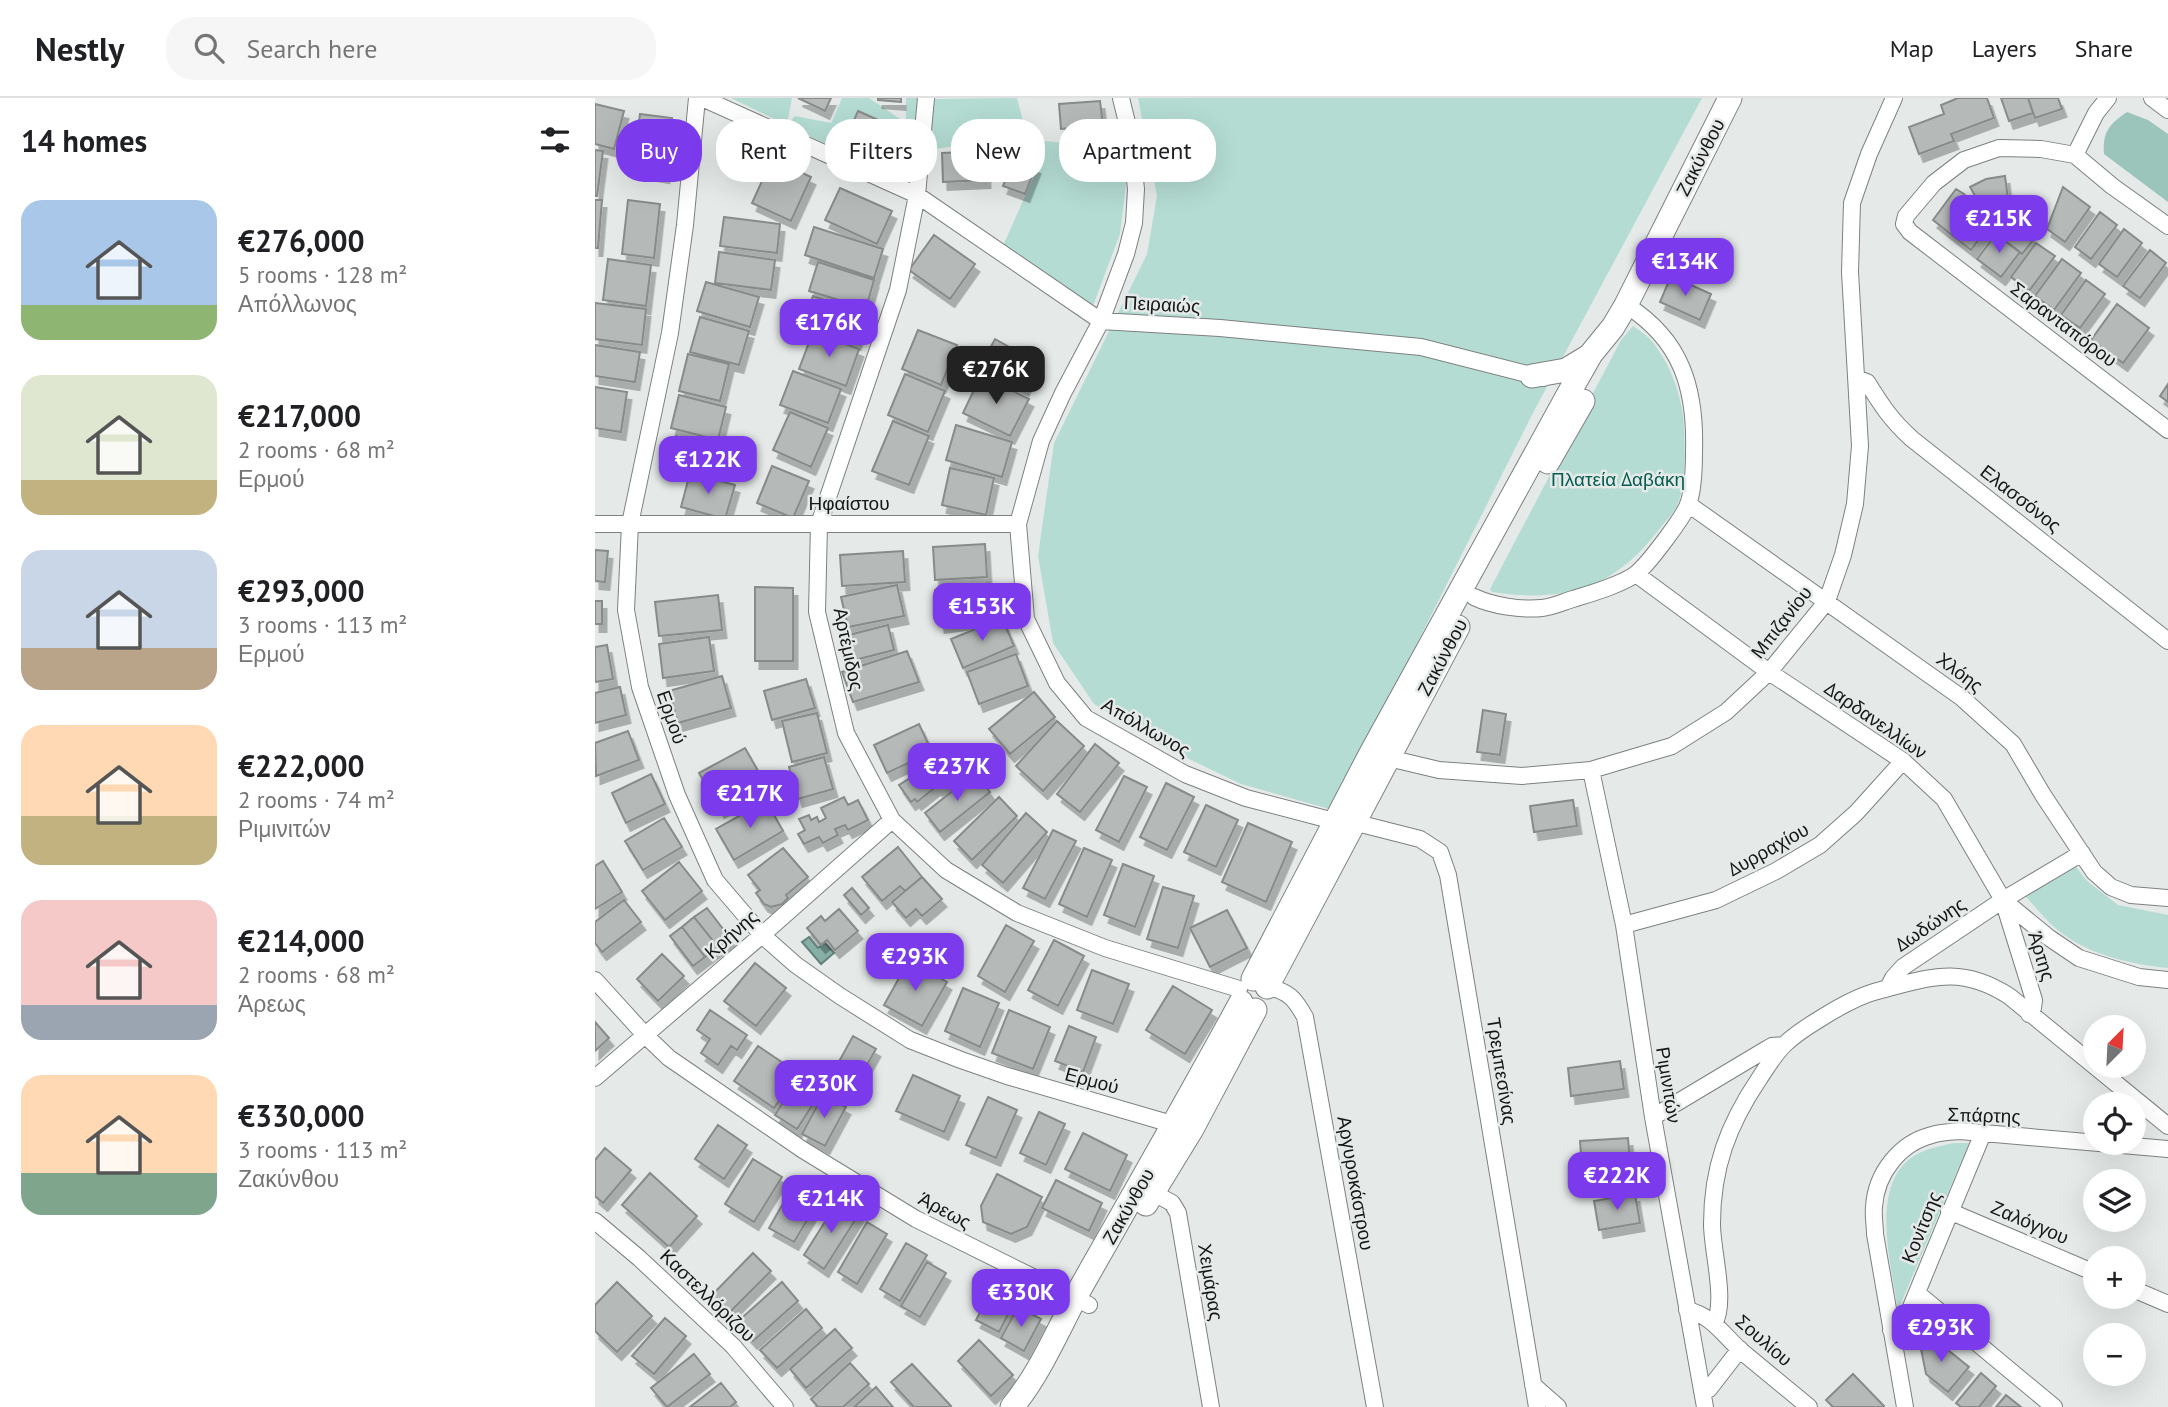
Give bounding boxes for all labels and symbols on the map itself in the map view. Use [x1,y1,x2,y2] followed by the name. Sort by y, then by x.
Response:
[1670,114,1730,200] street label: Ζακύνθου
[1950,195,2048,255] pin: €215K
[1636,238,1734,298] pin: €134K
[2006,276,2122,372] street label: Σαρανταπόρου
[1123,290,1201,318] street label: Πειραιώς
[780,300,878,359] pin: €176K
[947,346,1045,406] pin: €276K
[659,436,757,496] pin: €122K
[1976,459,2066,537] street label: Ελασσόνος
[1551,467,1685,491] park label: Πλατεία Δαβάκη
[808,491,890,515] street label: Ηφαίστου
[1745,581,1817,663] street label: Μπιζανίου
[933,584,1031,643] pin: €153K
[829,605,869,693] street label: Αρτέμιδος
[1412,614,1472,700] street label: Ζακύνθου
[1932,647,1988,697] street label: Χλόης
[1820,676,1932,764] street label: Δαρδανελλίων
[652,687,692,747] street label: Ερμού
[1097,692,1195,762] street label: Απόλλωνος
[908,744,1006,803] pin: €237K
[701,770,799,830] pin: €217K
[1723,817,1813,881] street label: Δυρραχίου
[1890,892,1970,956] street label: Δωδώνης
[699,904,763,964] street label: Κρήνης
[2023,928,2061,984] street label: Άρτης
[866,934,964,993] pin: €293K
[2083,1015,2145,1078] north arrow
[1482,1016,1522,1126] street label: Τρεμπεσίνας
[1651,1045,1687,1125] street label: Ριμινιτών
[775,1060,873,1120] pin: €230K
[1062,1061,1122,1099] street label: Ερμού
[1947,1102,2021,1128] street label: Σπάρτης
[1332,1114,1380,1252] street label: Αργυροκάστρου
[1568,1152,1666,1212] pin: €222K
[1097,1164,1159,1248] street label: Ζακύνθου
[782,1176,880,1235] pin: €214K
[915,1186,975,1234] street label: Άρεως
[1896,1188,1946,1266] street label: Κονίτσης
[1987,1195,2073,1249] street label: Ζαλόγγου
[1193,1242,1229,1322] street label: Χειμάρας
[655,1243,761,1347] street label: Καστελλόριζου
[972,1270,1070,1329] pin: €330K
[1892,1304,1990,1364] pin: €293K
[1731,1309,1797,1371] street label: Σουλίου

